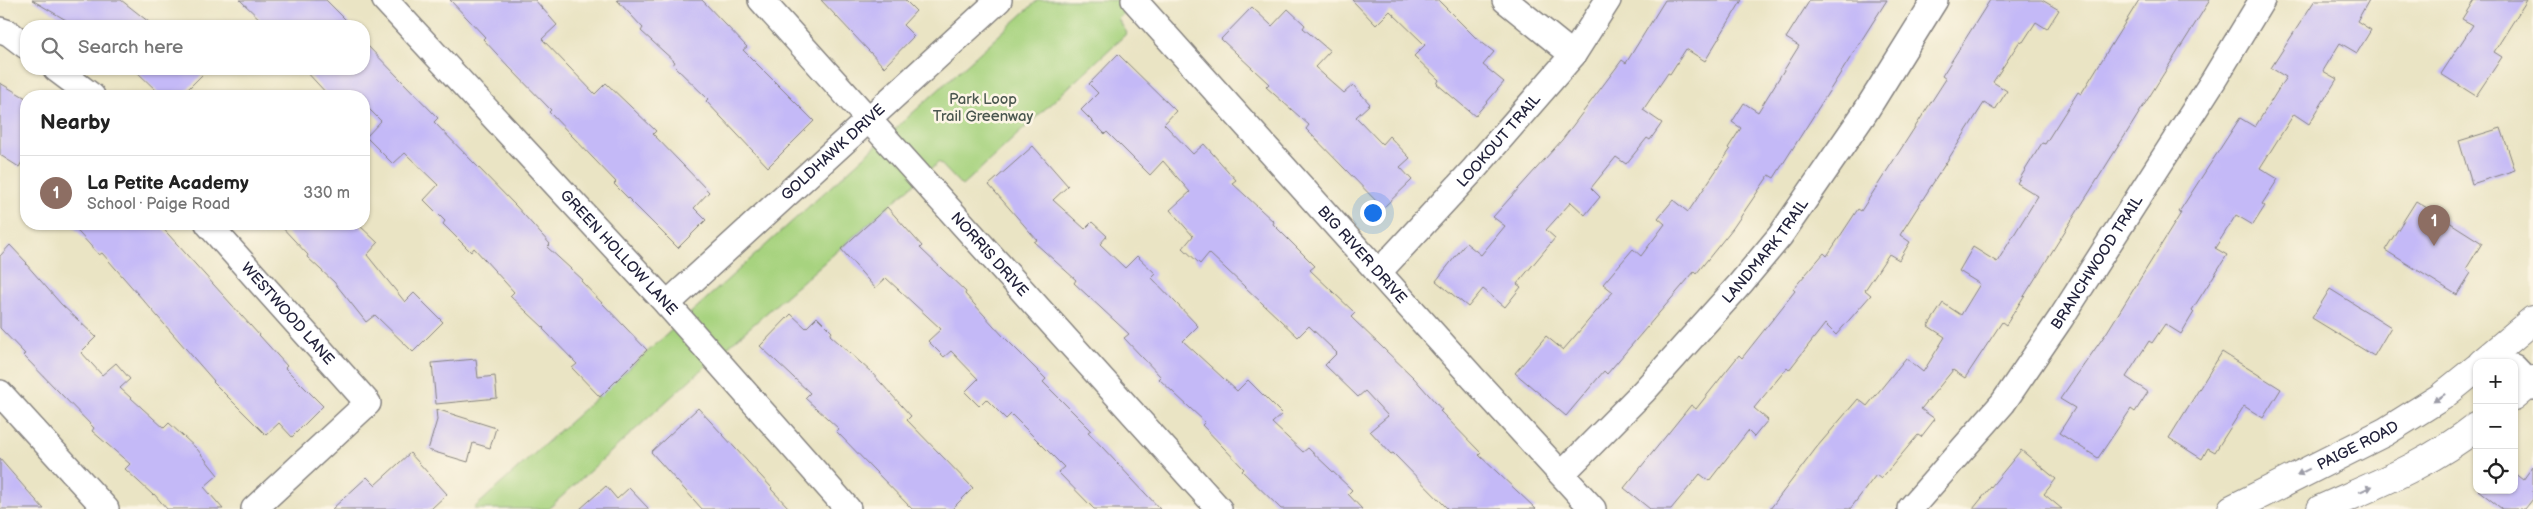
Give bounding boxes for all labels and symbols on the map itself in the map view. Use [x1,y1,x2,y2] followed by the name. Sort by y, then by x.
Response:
[933,90,1033,126] park label: Park Loop Trail Greenway
[1453,90,1545,191] street label: LOOKOUT TRAIL
[777,100,889,204] street label: GOLDHAWK DRIVE
[556,186,682,319] street label: GREEN HOLLOW LANE
[2047,191,2147,333] street label: BRANCHWOOD TRAIL
[1718,195,1813,307] street label: LANDMARK TRAIL
[1360,200,1386,226] your location
[1314,202,1411,307] street label: BIG RIVER DRIVE
[2418,205,2450,246] pin: 1
[947,208,1033,301] street label: NORRIS DRIVE
[237,258,339,369] street label: WESTWOOD LANE
[2432,393,2446,403] one-way arrow
[2314,416,2402,474] street label: PAIGE ROAD
[2296,468,2310,476] one-way arrow
[2359,485,2373,493] one-way arrow

